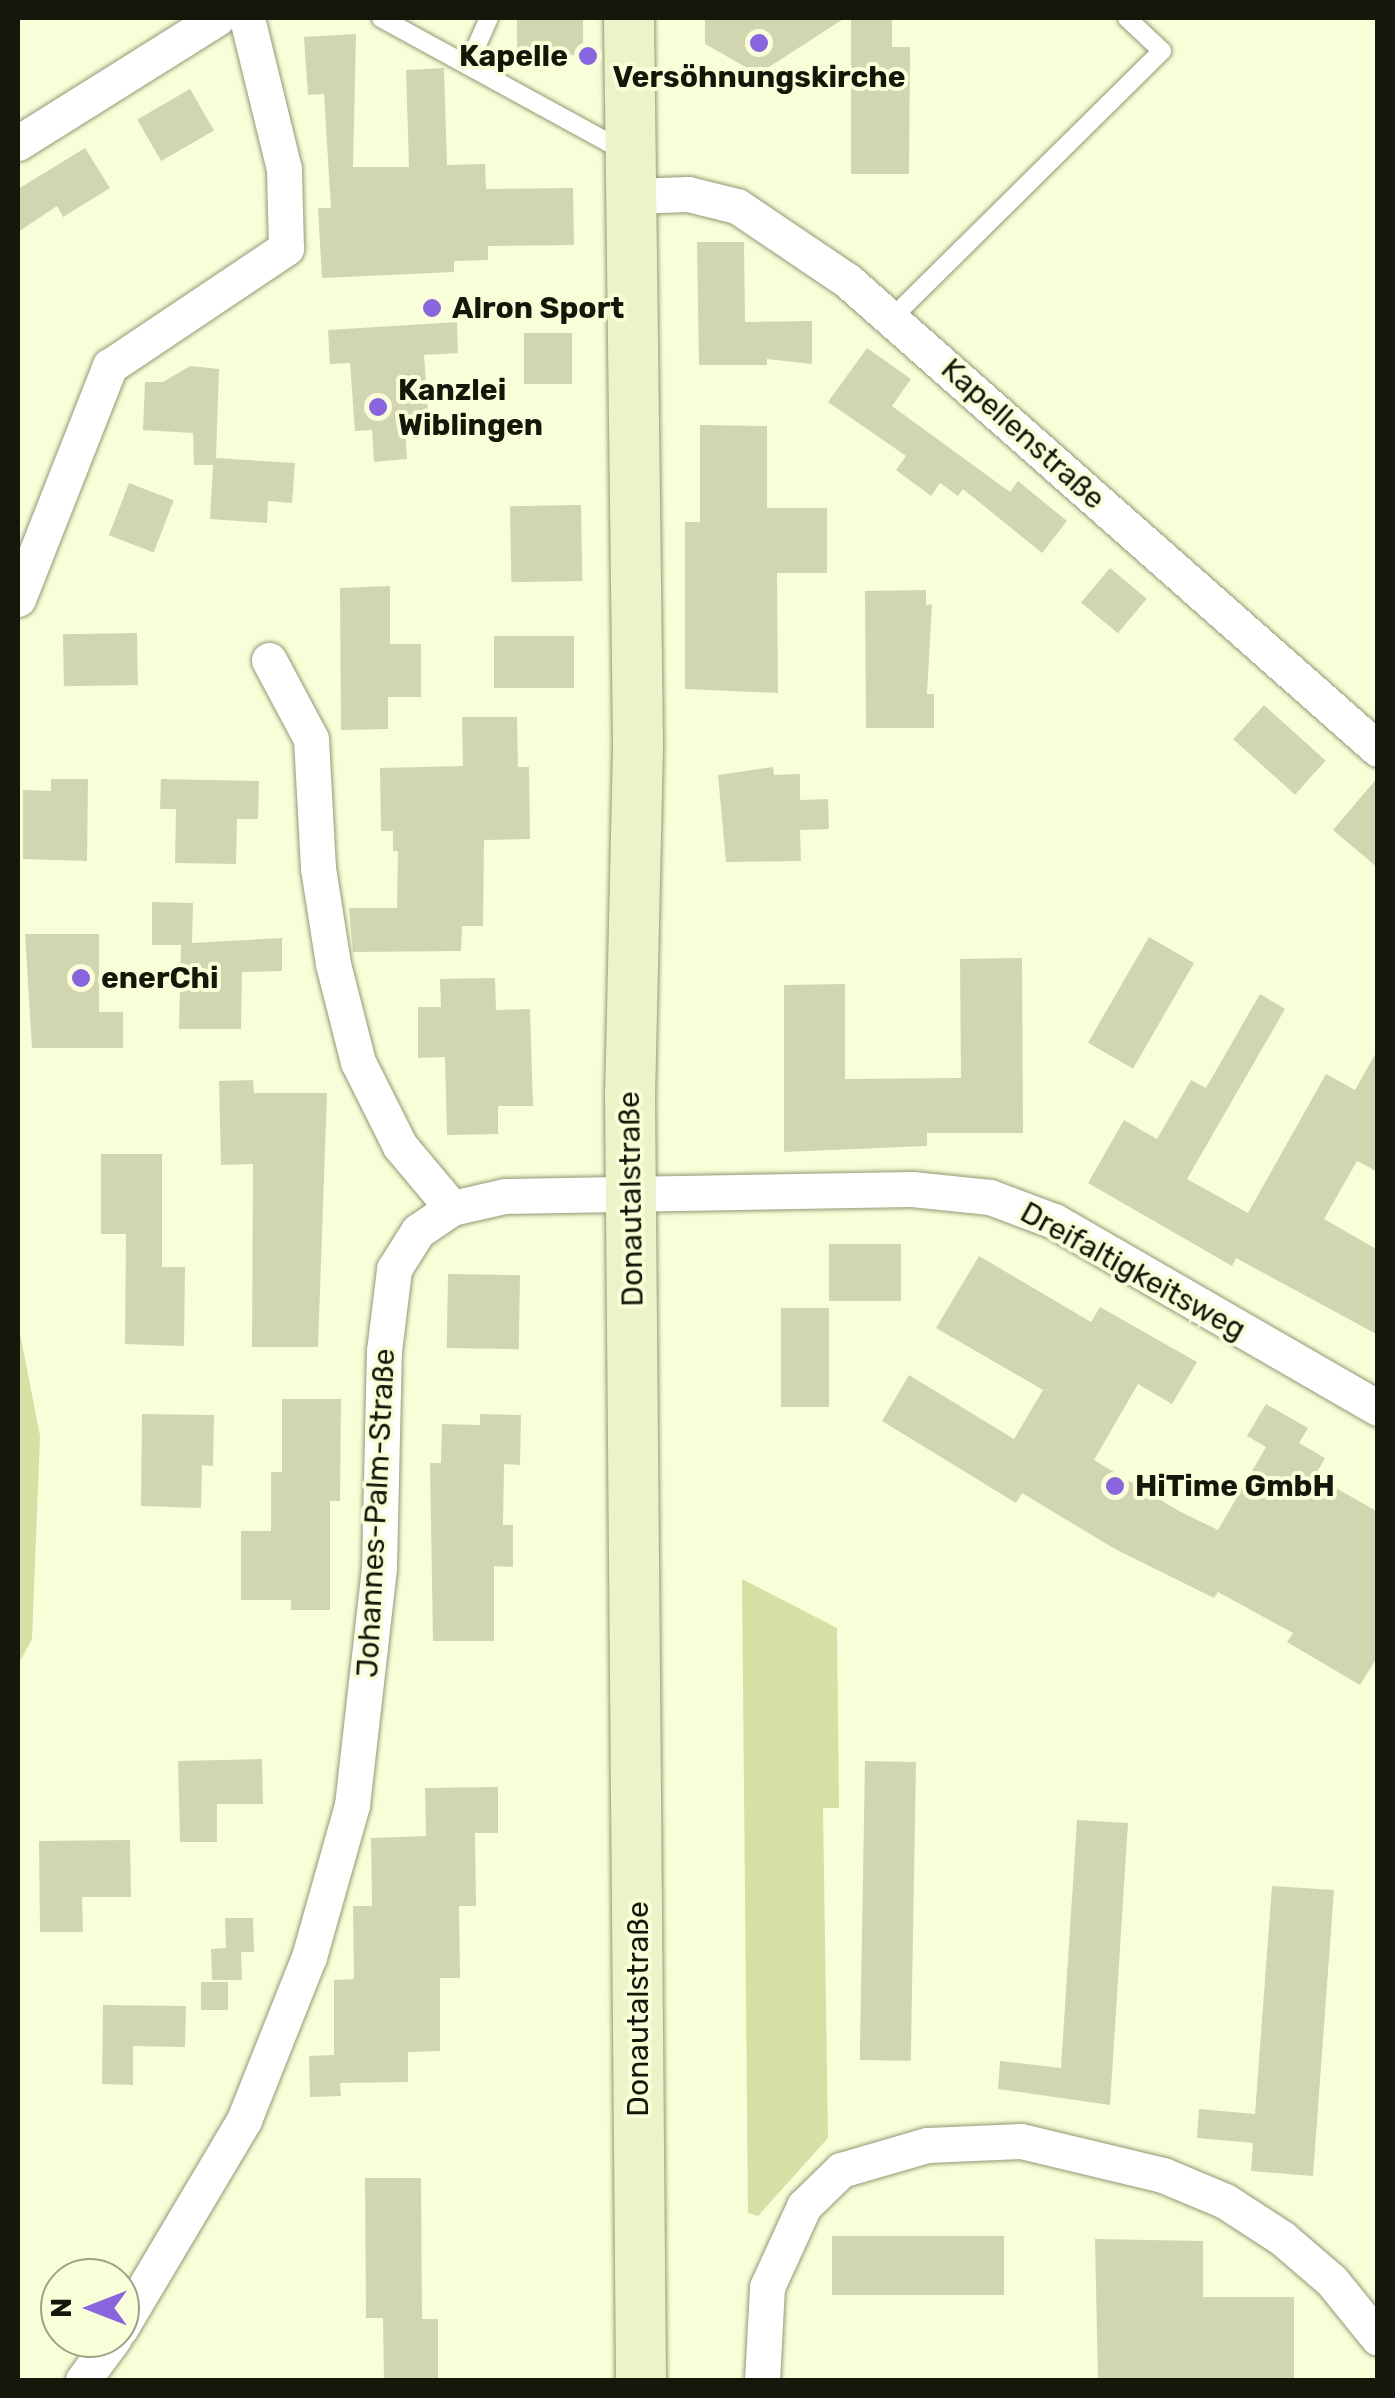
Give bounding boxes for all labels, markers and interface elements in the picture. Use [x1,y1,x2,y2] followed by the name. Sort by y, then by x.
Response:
[748,32,770,54] marker: Versöhnungskirche
[459,38,568,74] place label: Kapelle
[577,45,599,67] marker: Kapelle
[612,59,906,95] place label: Versöhnungskirche
[452,290,624,326] place label: Alron Sport
[421,297,443,319] marker: Alron Sport
[934,351,1112,517] street label: Kapellenstraße
[398,372,543,442] place label: Kanzlei Wiblingen
[367,396,389,418] marker: Kanzlei Wiblingen
[101,960,219,996] place label: enerChi
[70,967,92,989] marker: enerChi
[611,1091,651,1307] street label: Donautalstraße
[1014,1194,1252,1348] street label: Dreifaltigkeitsweg
[349,1347,403,1679] street label: Johannes-Palm-Straße
[1135,1468,1335,1504] place label: HiTime GmbH
[1104,1475,1126,1497] marker: HiTime GmbH
[620,1901,656,2117] street label: Donautalstraße
[40,2258,140,2358] north arrow
[45,2298,78,2318] text: N

